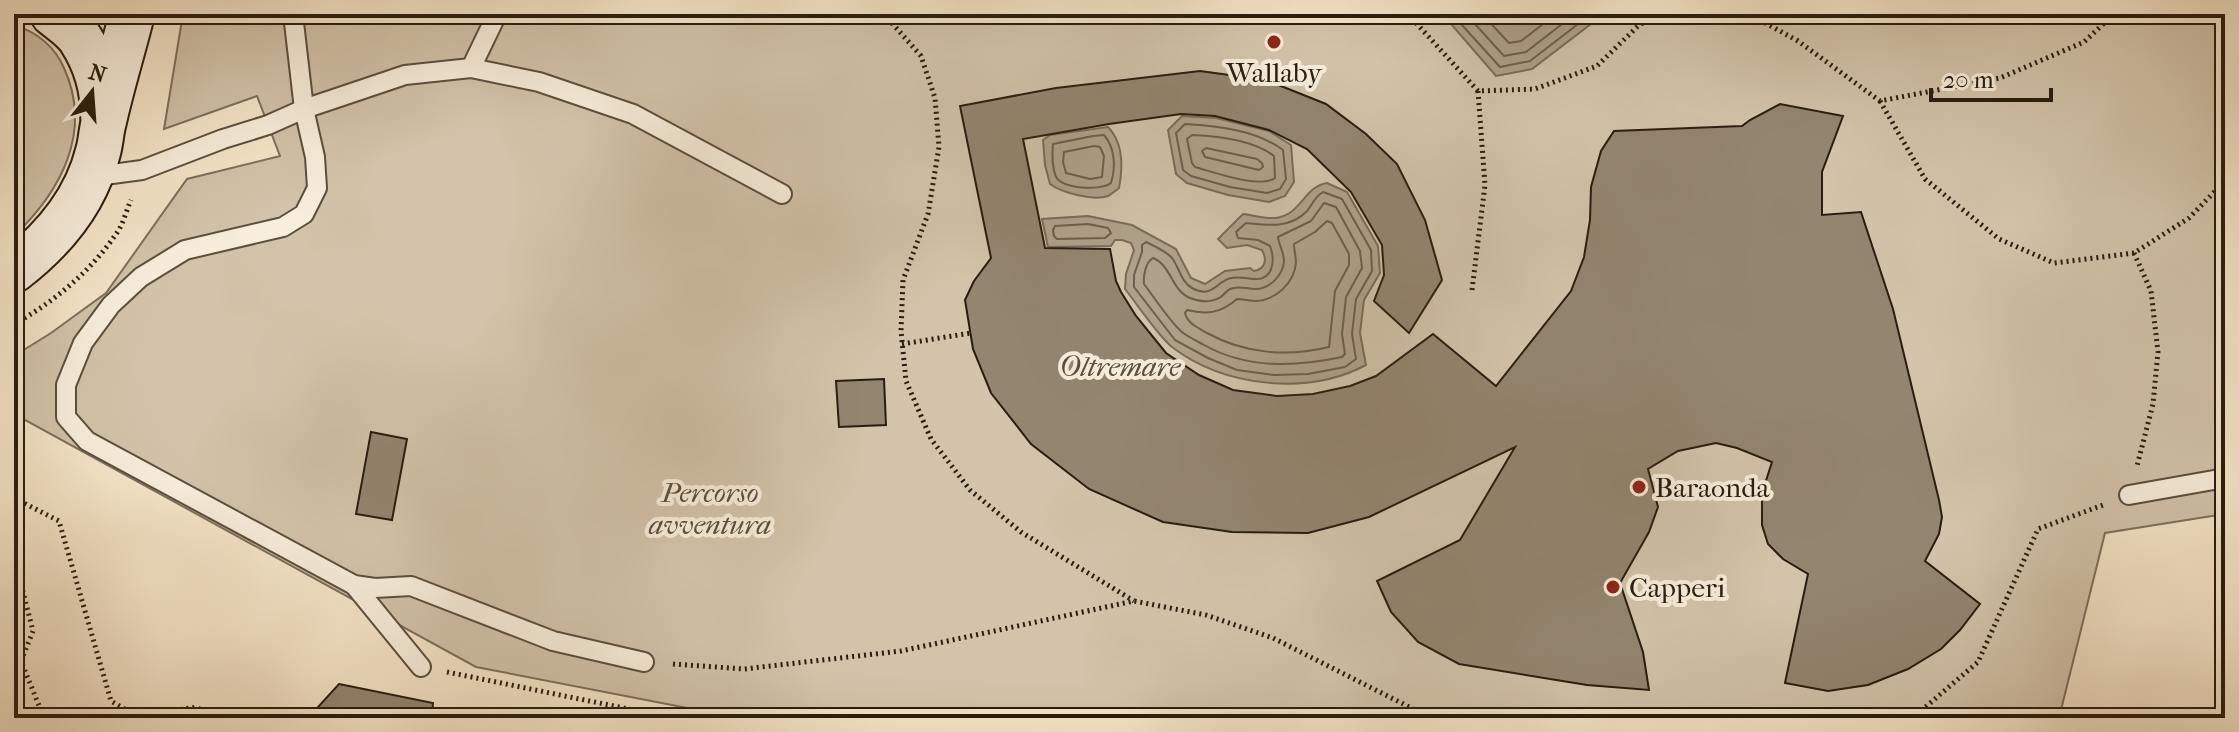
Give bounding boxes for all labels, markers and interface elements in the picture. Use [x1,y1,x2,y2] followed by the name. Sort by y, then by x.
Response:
[1265,33,1283,51] marker: Wallaby
[52,52,132,132] north arrow
[1931,52,2051,102] scale bar
[1225,56,1323,89] place label: Wallaby
[86,59,110,89] text: N
[1943,66,1994,94] text: 20 m
[1059,350,1181,383] park label: Oltremare
[1655,471,1770,504] place label: Baraonda
[649,476,771,541] park label: Percorso avventura
[1630,478,1648,496] marker: Baraonda
[1629,571,1725,604] place label: Capperi
[1604,578,1622,596] marker: Capperi

